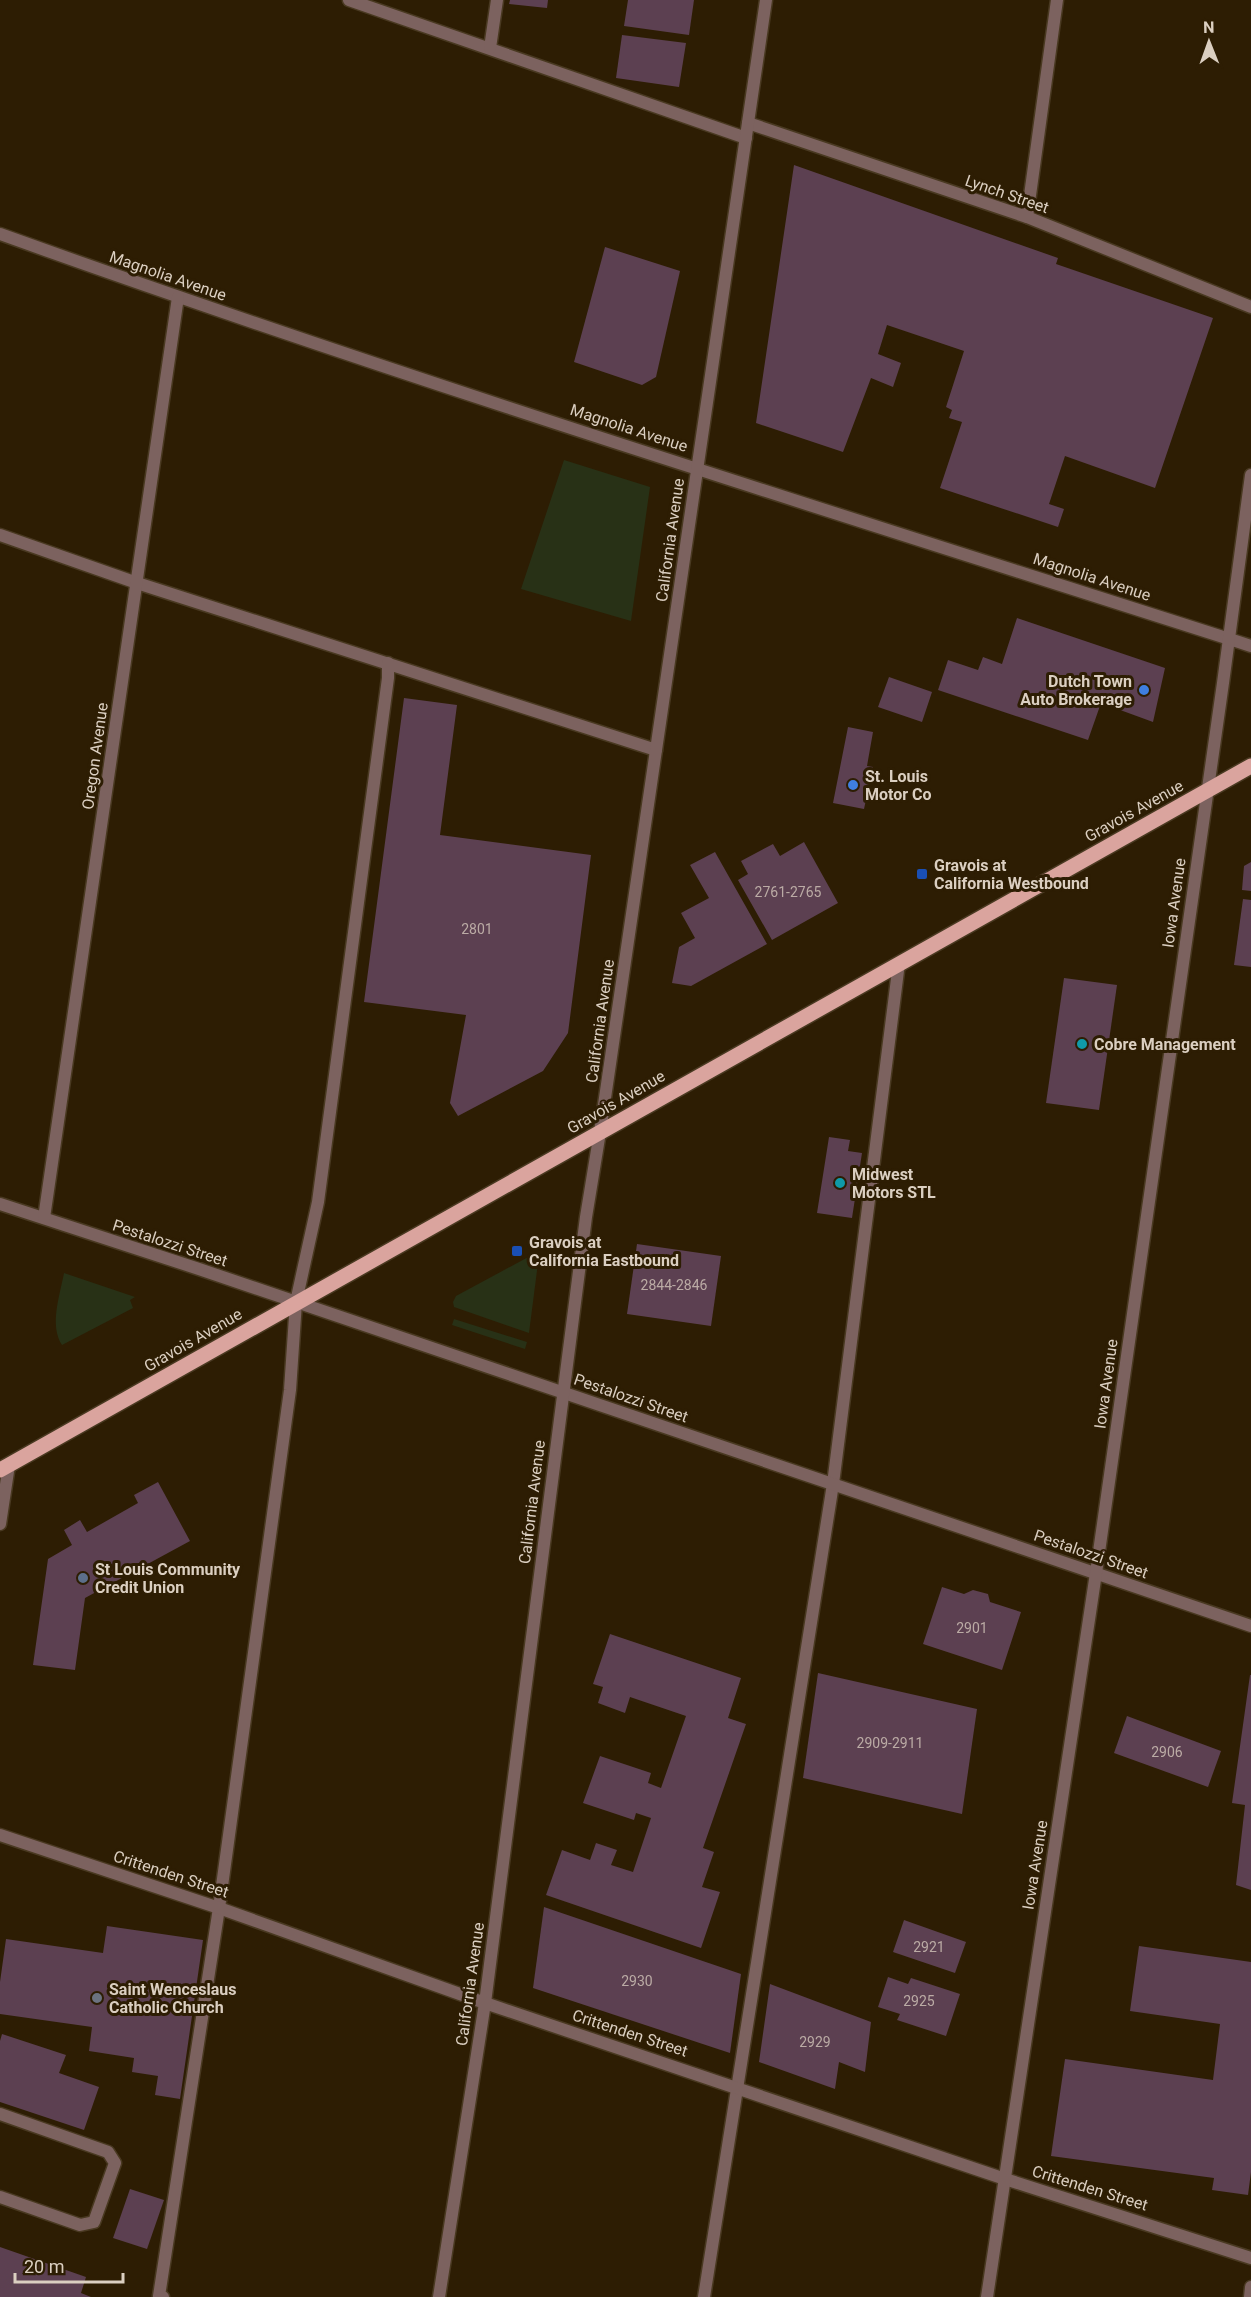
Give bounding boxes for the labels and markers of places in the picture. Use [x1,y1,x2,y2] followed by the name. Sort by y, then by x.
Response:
[1020,672,1132,709] place label: Dutch Town Auto Brokerage
[1137,683,1151,697] marker: Dutch Town Auto Brokerage
[865,767,932,804] place label: St. Louis Motor Co
[846,778,860,792] marker: St. Louis Motor Co
[934,856,1089,893] place label: Gravois at California Westbound
[915,867,929,881] marker: Gravois at California Westbound
[1094,1035,1236,1054] place label: Cobre Management
[1075,1037,1089,1051] marker: Cobre Management
[852,1165,936,1202] place label: Midwest Motors STL
[833,1176,847,1190] marker: Midwest Motors STL
[529,1233,679,1270] place label: Gravois at California Eastbound
[510,1244,524,1258] marker: Gravois at California Eastbound
[95,1560,241,1597] place label: St Louis Community Credit Union
[76,1571,90,1585] marker: St Louis Community Credit Union
[109,1980,237,2017] place label: Saint Wenceslaus Catholic Church
[90,1991,104,2005] marker: Saint Wenceslaus Catholic Church

